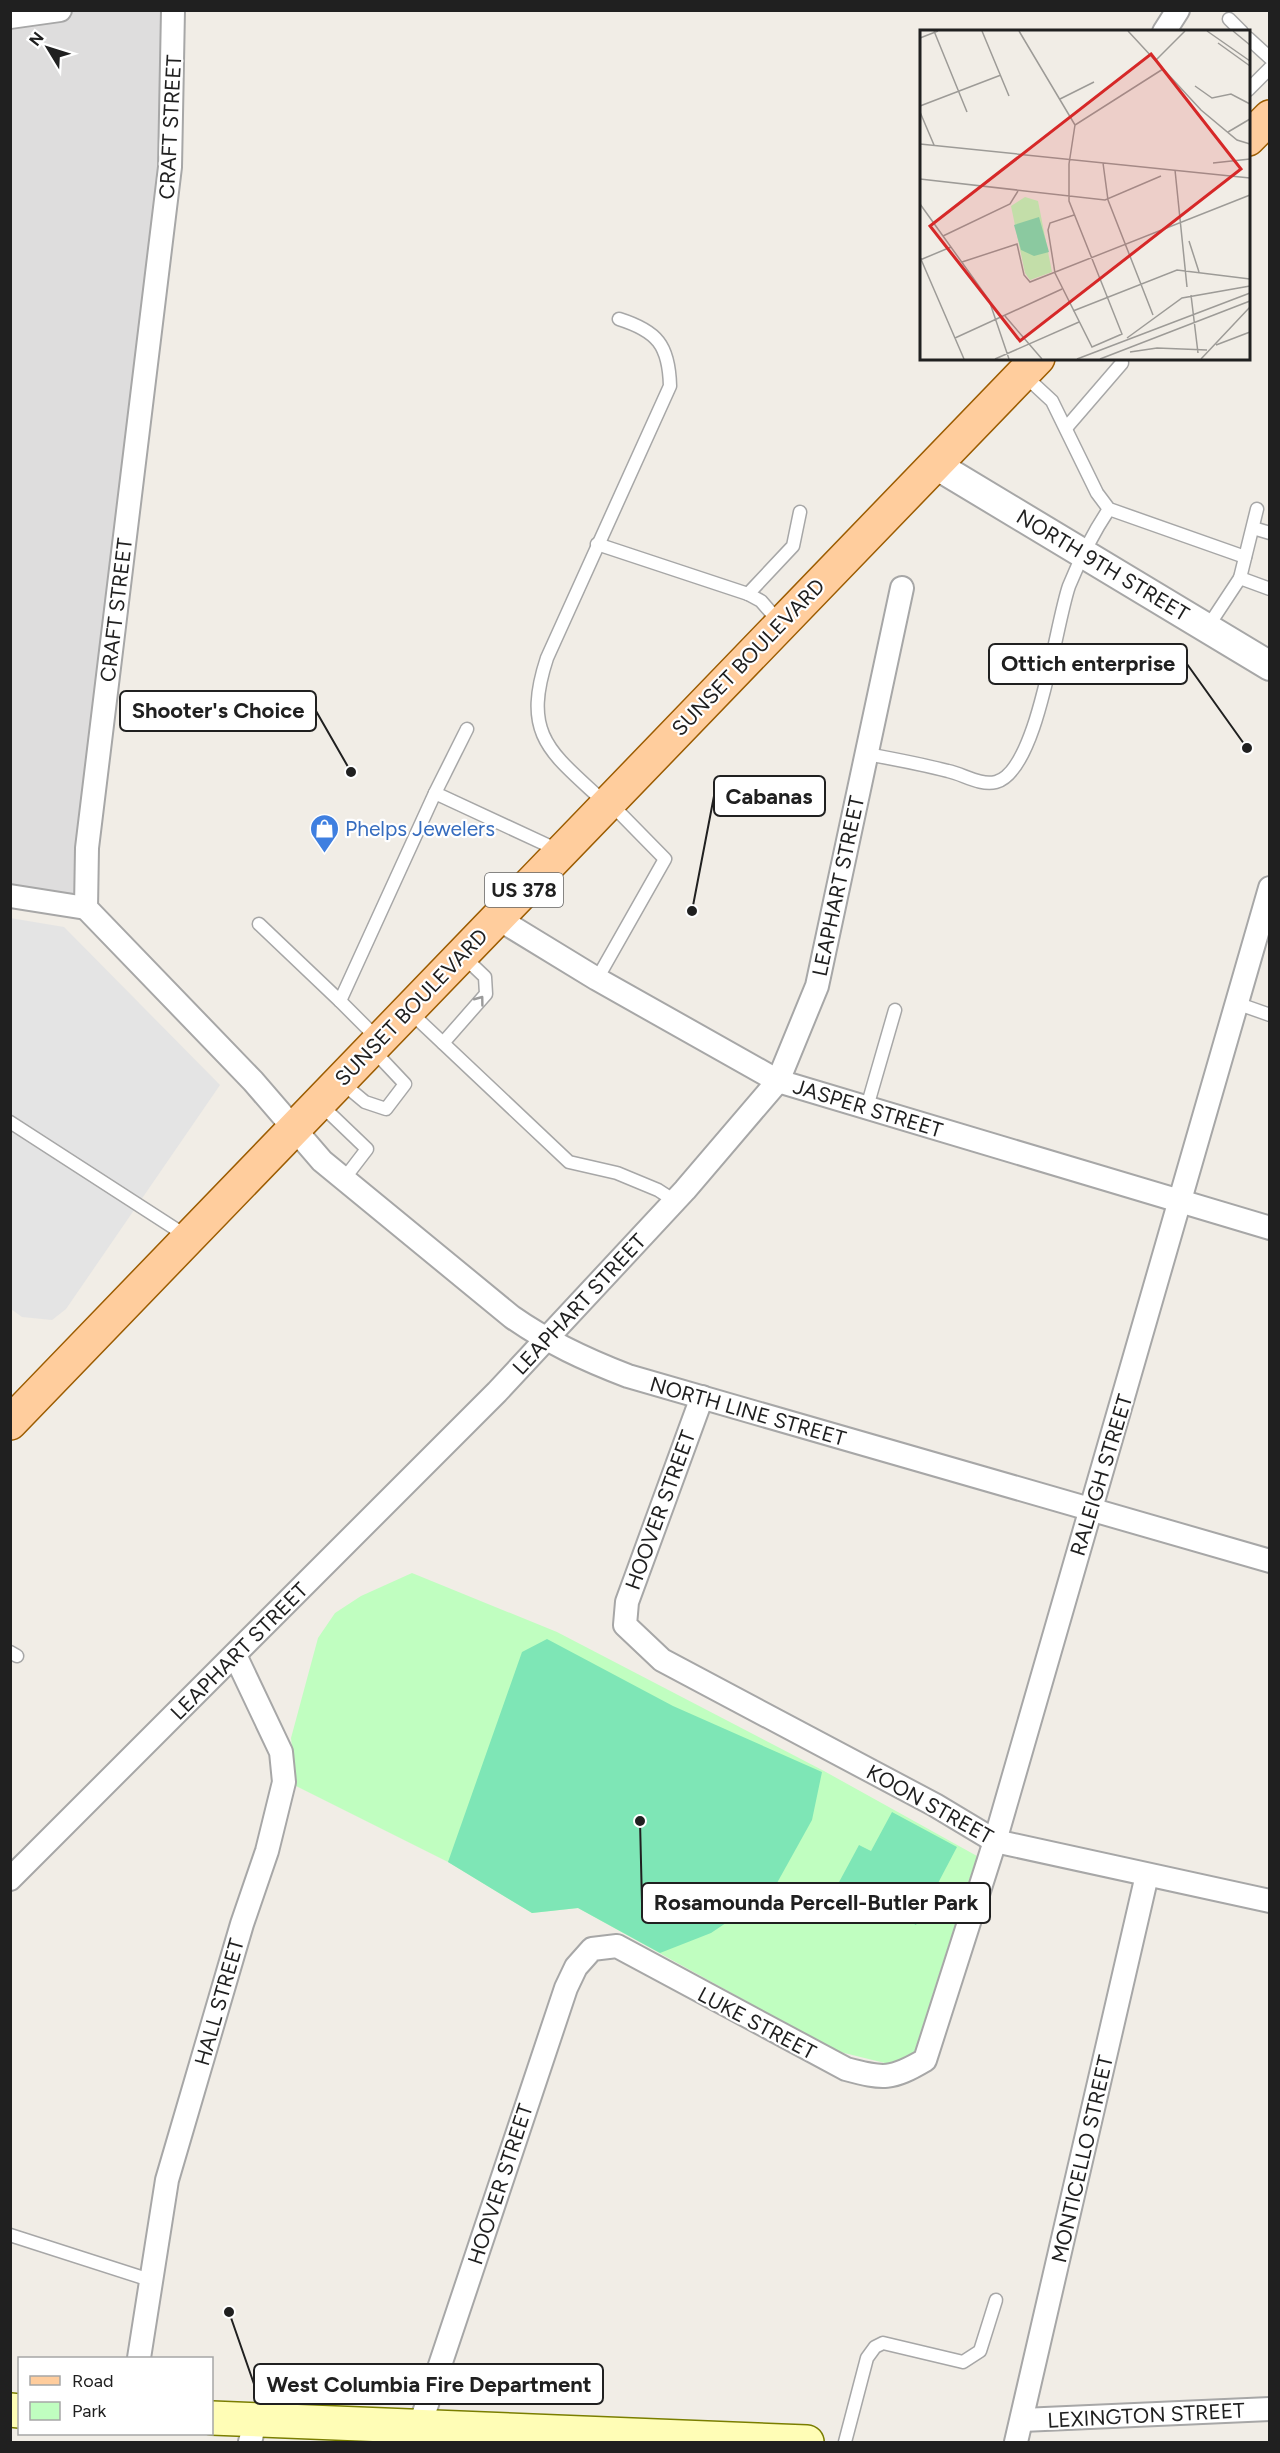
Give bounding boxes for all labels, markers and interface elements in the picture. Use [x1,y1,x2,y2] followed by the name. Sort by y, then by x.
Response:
[18,18,78,78] north arrow
[25,28,48,50] text: N
[920,30,1250,360] inset map
[154,54,186,200] street label: CRAFT STREET
[1012,504,1194,627] street label: NORTH 9TH STREET
[95,536,137,683] street label: CRAFT STREET
[666,573,830,741] street label: SUNSET BOULEVARD
[989,644,1187,684] callout: Ottich enterprise
[1001,650,1175,677] text: Ottich enterprise
[120,691,316,731] callout: Shooter's Choice
[132,697,304,724] text: Shooter's Choice
[714,776,825,816] callout: Cabanas
[726,783,813,810] text: Cabanas
[807,793,869,978] street label: LEAPHART STREET
[308,812,340,854] shop icon: Phelps Jewelers
[345,816,495,841] place label: Phelps Jewelers
[485,873,563,907] road number: US 378
[329,923,493,1091] street label: SUNSET BOULEVARD
[473,995,484,1006] one-way arrow
[790,1073,946,1143] street label: JASPER STREET
[507,1228,651,1380] street label: LEAPHART STREET
[647,1371,849,1451] street label: NORTH LINE STREET
[1065,1391,1138,1559] street label: RALEIGH STREET
[620,1427,701,1593] street label: HOOVER STREET
[165,1577,313,1725] street label: LEAPHART STREET
[862,1759,998,1849] street label: KOON STREET
[642,1883,990,1923] callout: Rosamounda Percell-Butler Park
[654,1889,978,1916] text: Rosamounda Percell-Butler Park
[189,1935,249,2068] street label: HALL STREET
[694,1981,821,2065] street label: LUKE STREET
[1046,2052,1118,2265] street label: MONTICELLO STREET
[462,2100,538,2268] street label: HOOVER STREET
[18,2357,213,2435] legend
[254,2364,603,2404] callout: West Columbia Fire Department
[72,2370,113,2392] text: Road
[266,2371,592,2398] text: West Columbia Fire Department
[1047,2397,1246,2433] street label: LEXINGTON STREET
[72,2400,107,2422] text: Park

